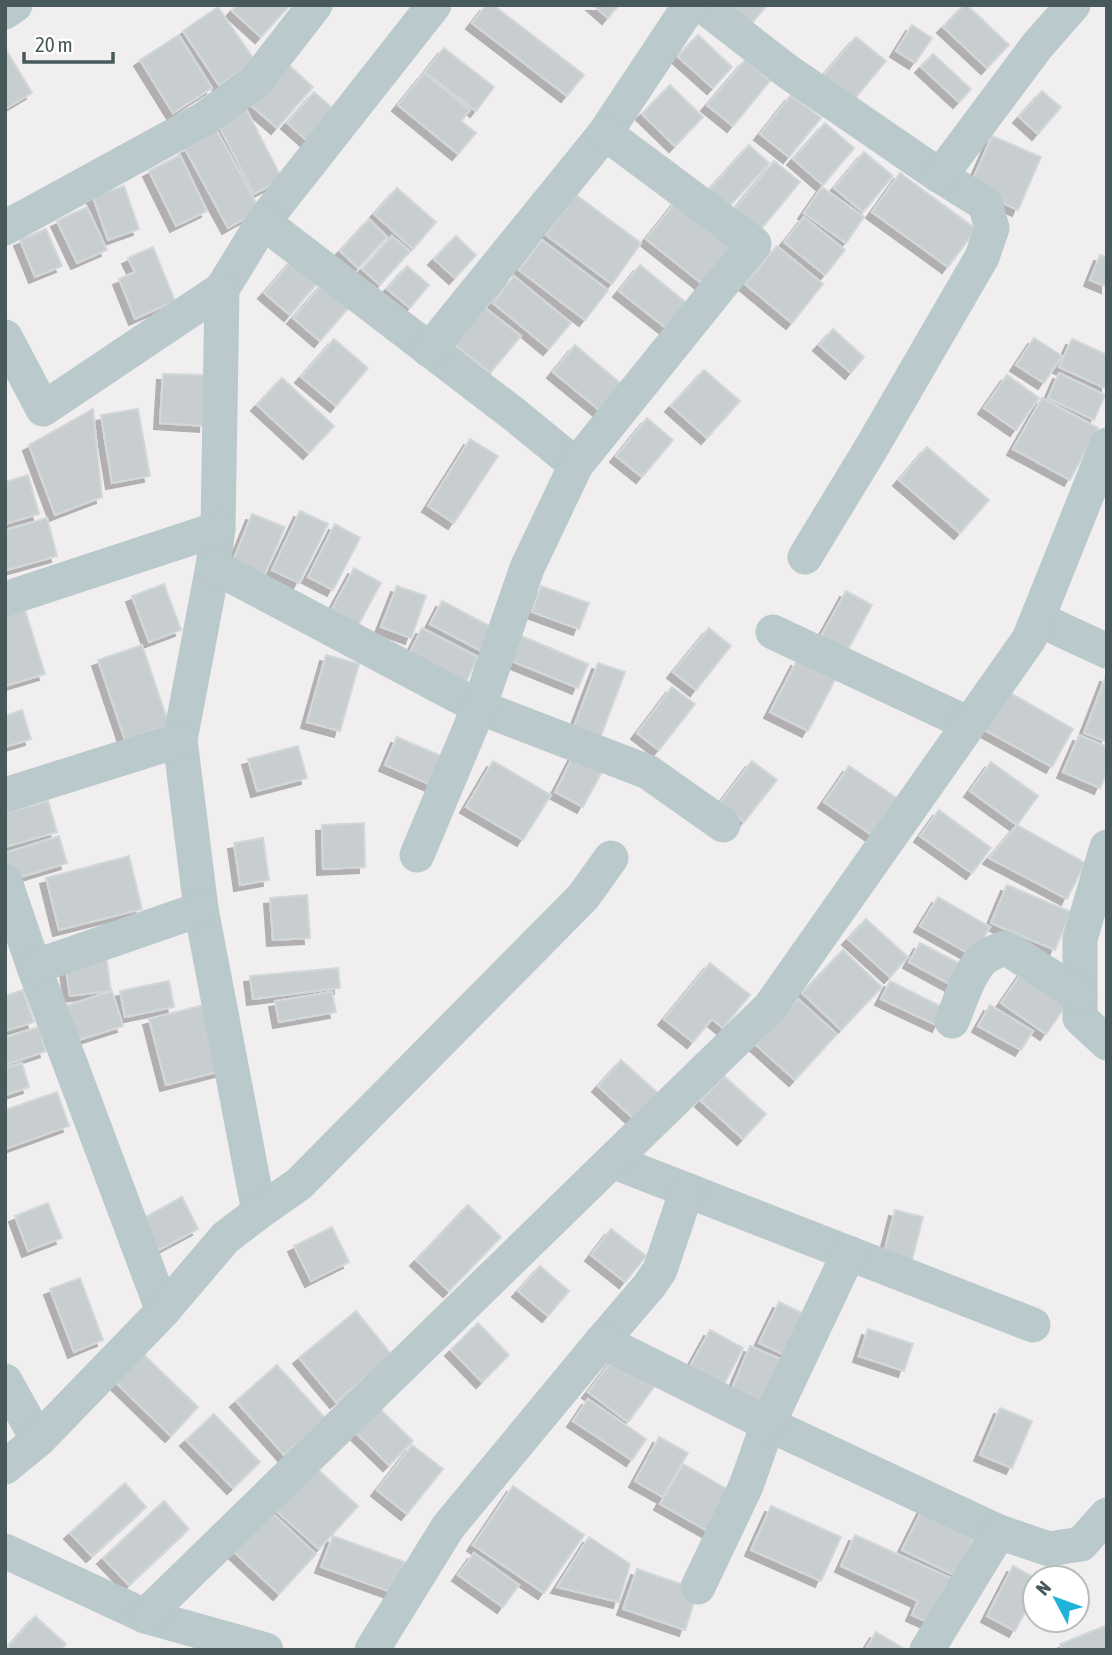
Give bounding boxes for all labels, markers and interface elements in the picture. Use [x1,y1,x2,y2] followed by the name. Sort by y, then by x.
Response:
[24,21,114,65] scale bar
[35,32,73,56] text: 20 m
[1021,1564,1091,1634] north arrow
[1031,1576,1055,1599] text: N

